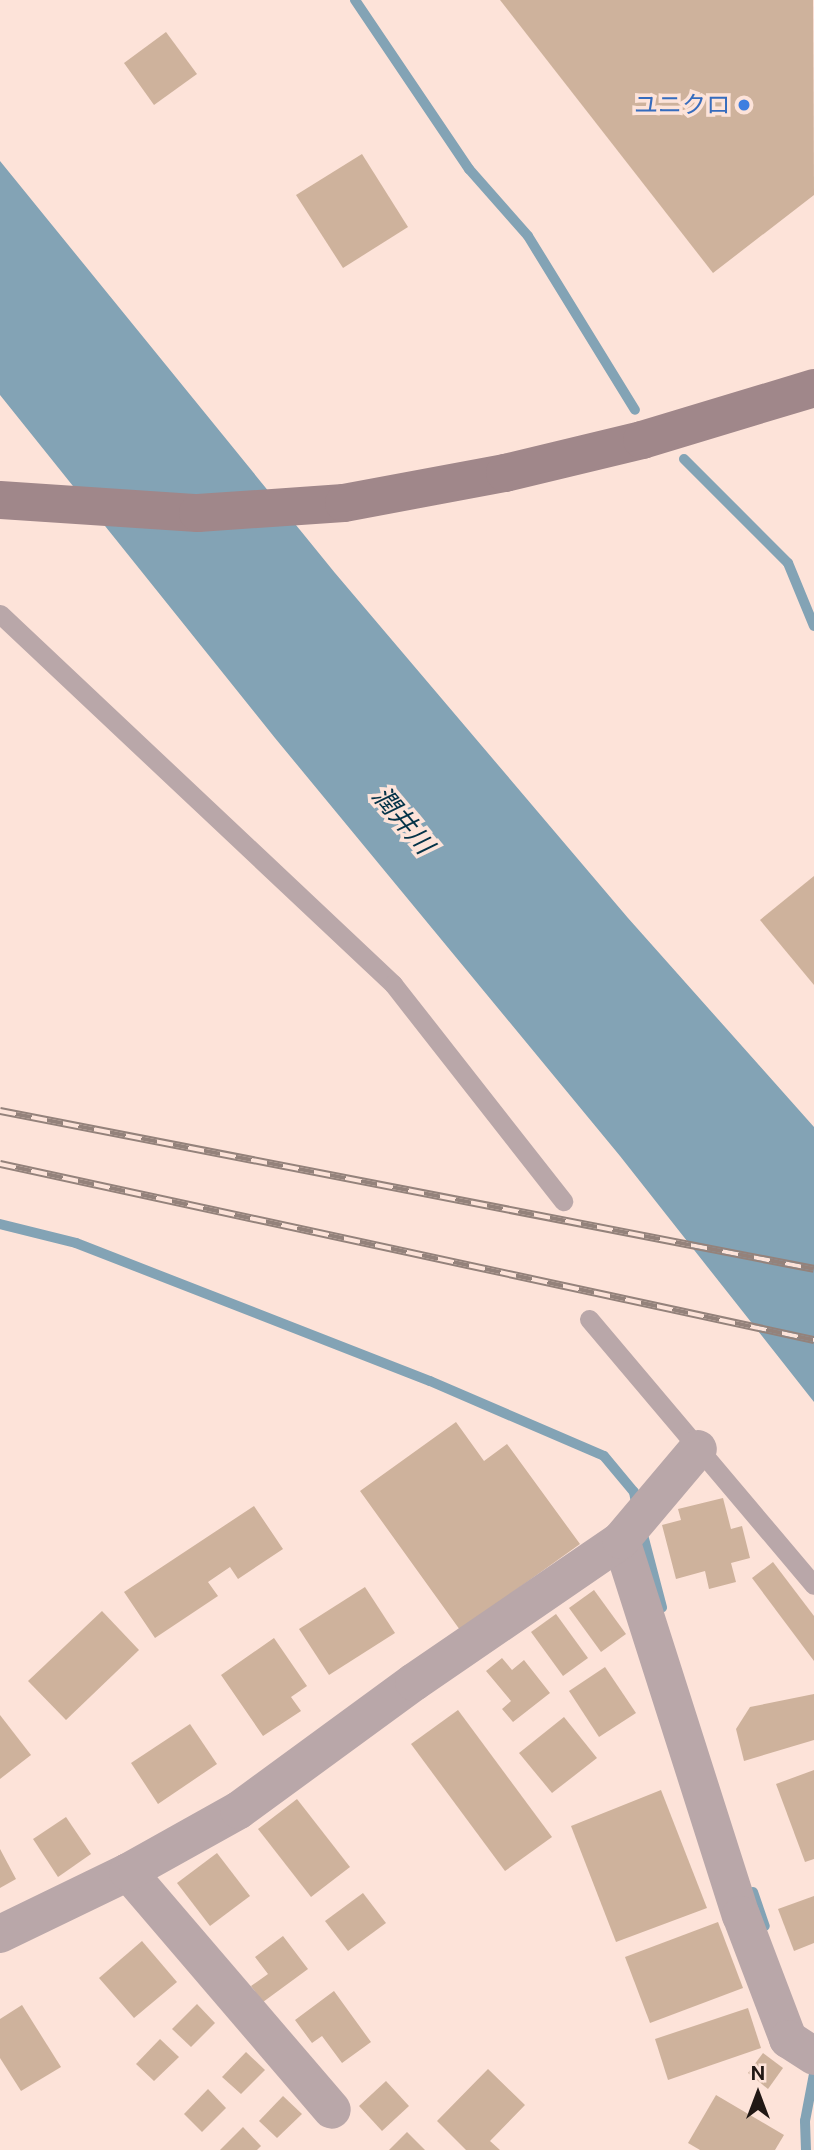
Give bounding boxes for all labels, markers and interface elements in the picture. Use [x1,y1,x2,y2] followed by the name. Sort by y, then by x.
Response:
[634,91,730,119] place label: ユニクロ
[736,97,752,113] marker: ユニクロ
[366,780,440,860] water label: 潤井川
[723,2059,793,2129] north arrow
[751,2062,765,2084] text: N

